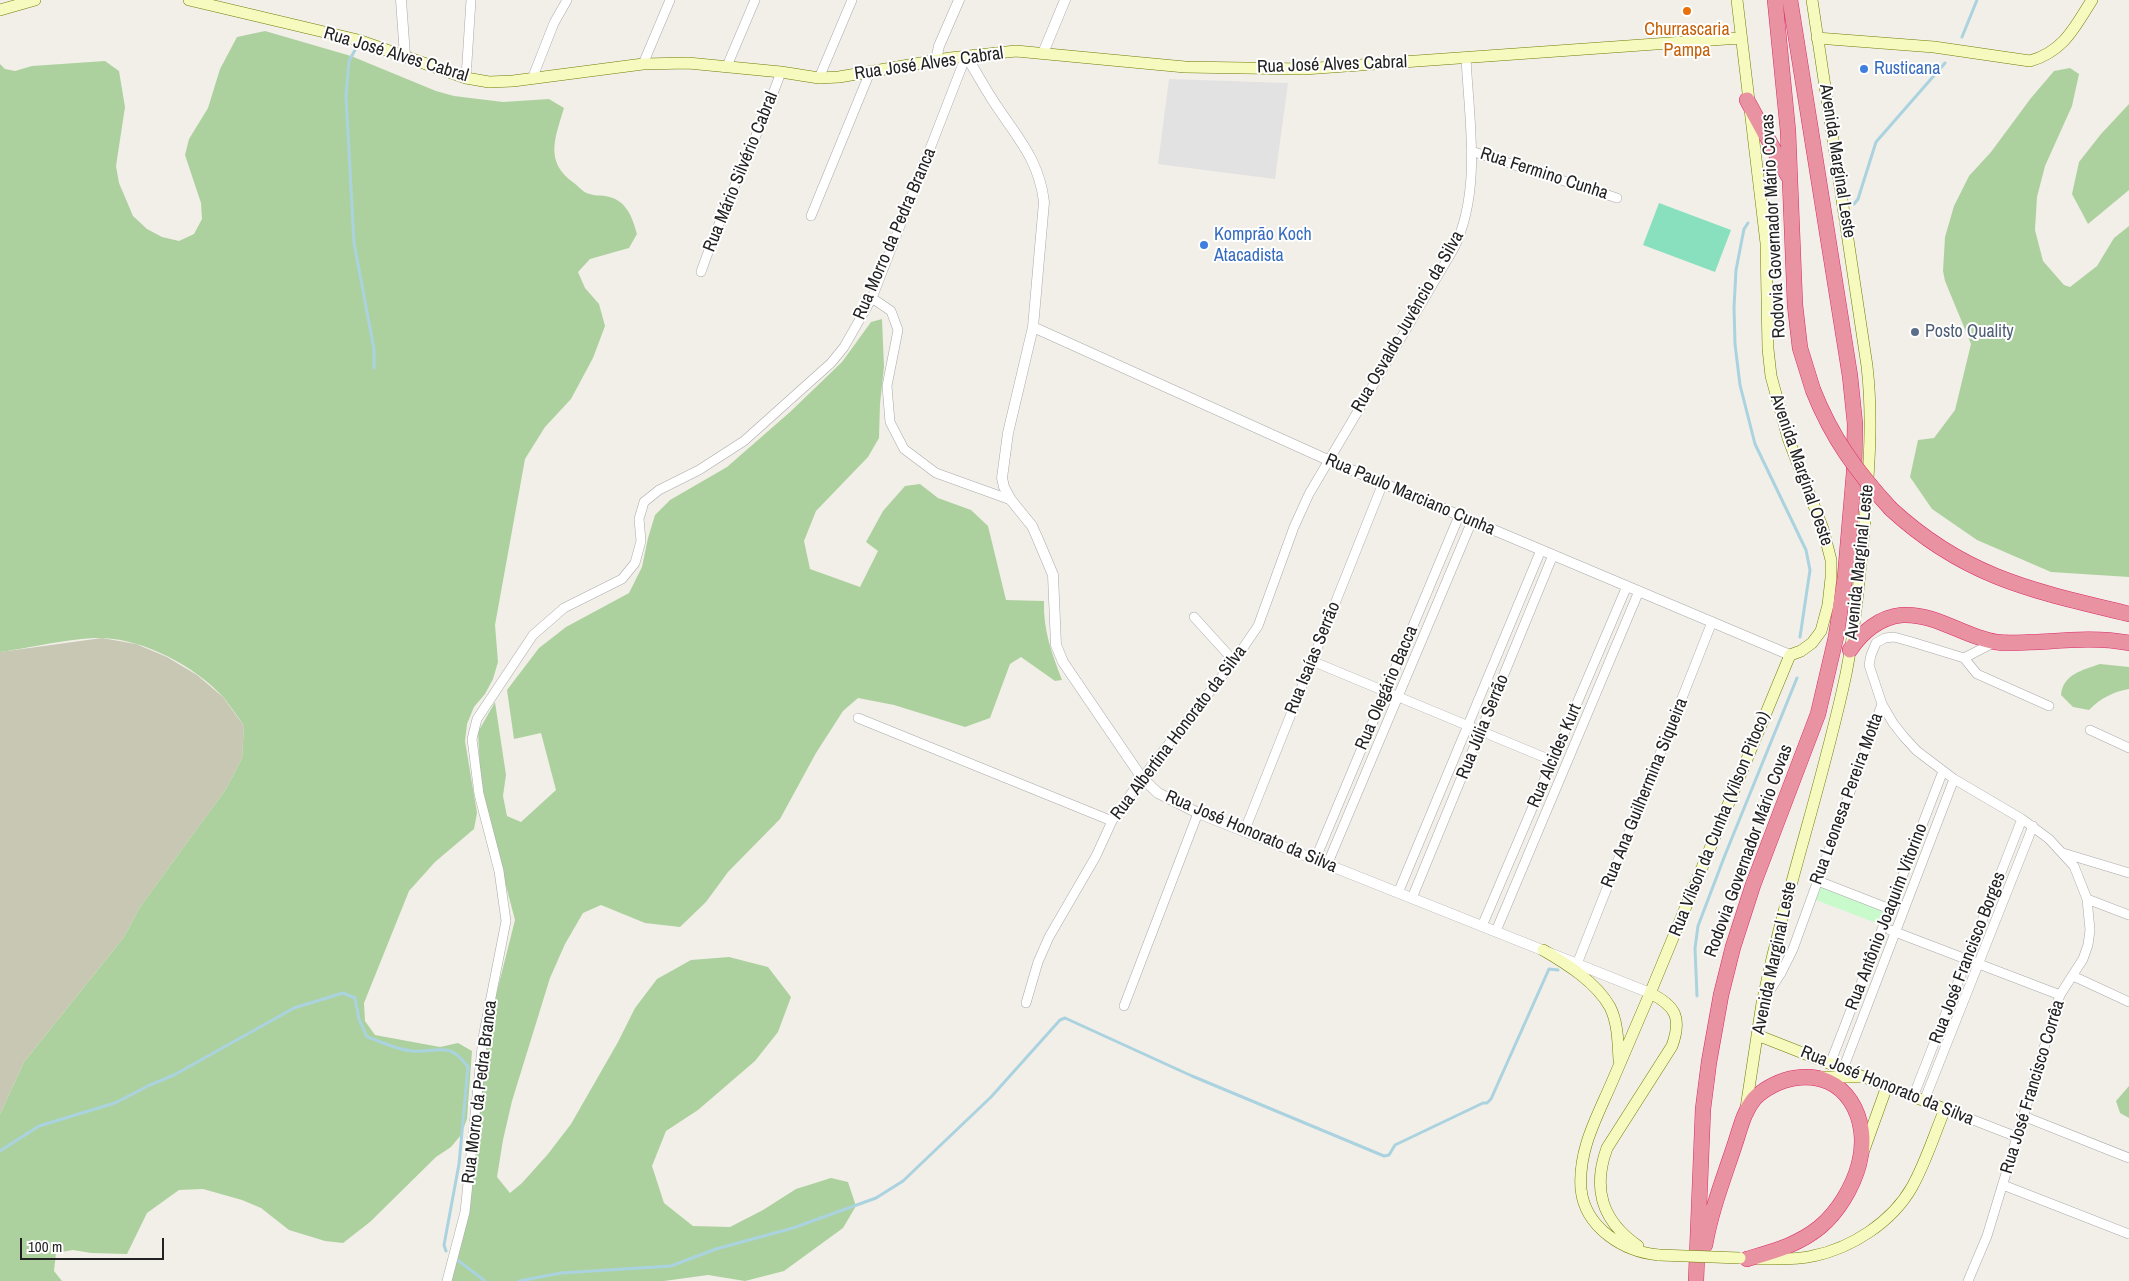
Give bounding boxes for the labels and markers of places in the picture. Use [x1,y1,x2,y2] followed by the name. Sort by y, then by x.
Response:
[1681,5,1693,17] marker: Churrascaria Pampa
[1644,19,1730,62] place label: Churrascaria Pampa
[1874,58,1940,80] place label: Rusticana
[1858,63,1870,75] marker: Rusticana
[1214,224,1312,266] place label: Komprão Koch Atacadista
[1198,239,1210,251] marker: Komprão Koch Atacadista
[1925,321,2014,343] place label: Posto Quality
[1909,326,1921,338] marker: Posto Quality

